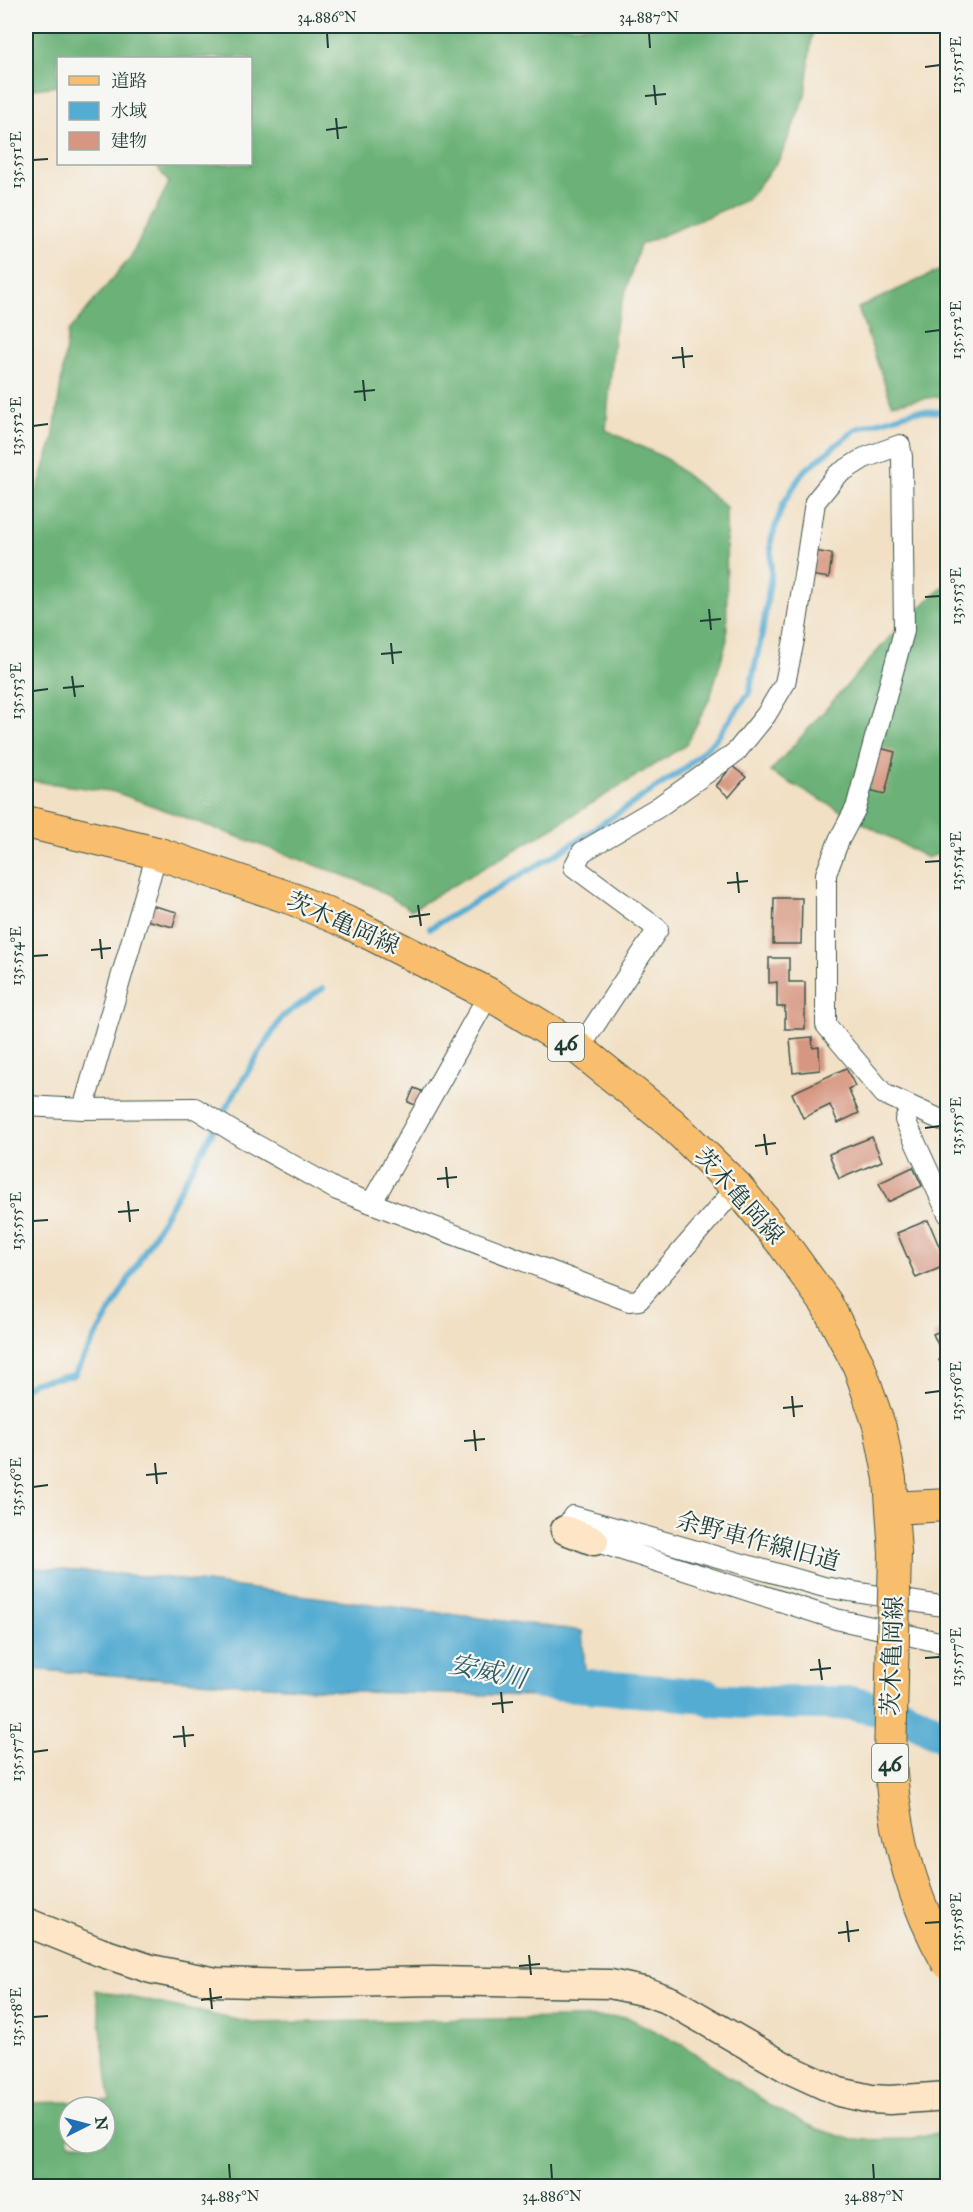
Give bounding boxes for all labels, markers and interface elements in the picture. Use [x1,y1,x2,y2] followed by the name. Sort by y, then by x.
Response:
[297,8,357,26] text: 34.886°N
[619,8,679,26] text: 34.887°N
[947,36,965,94] text: 135.551°E
[57,57,252,165] legend
[111,70,147,92] text: 道路
[111,100,147,122] text: 水域
[111,130,147,152] text: 建物
[7,131,25,189] text: 135.551°E
[947,300,965,359] text: 135.552°E
[7,396,25,455] text: 135.552°E
[947,567,965,625] text: 135.553°E
[7,662,25,720] text: 135.553°E
[947,831,965,891] text: 135.554°E
[282,885,404,961] street label: 茨木亀岡線
[7,926,25,986] text: 135.554°E
[548,1023,584,1061] road number: 46
[947,1096,965,1155] text: 135.555°E
[688,1141,790,1251] street label: 茨木亀岡線
[7,1191,25,1250] text: 135.555°E
[947,1361,965,1421] text: 135.556°E
[7,1457,25,1517] text: 135.556°E
[673,1505,843,1577] street label: 余野車作線旧道
[875,1596,909,1716] street label: 茨木亀岡線
[947,1627,965,1687] text: 135.557°E
[447,1647,532,1695] water label: 安威川
[7,1722,25,1782] text: 135.557°E
[872,1744,908,1782] road number: 46
[947,1892,965,1952] text: 135.558°E
[7,1987,25,2047] text: 135.558°E
[57,2095,117,2155] north arrow
[91,2116,112,2132] text: N
[201,2187,260,2205] text: 34.885°N
[522,2187,582,2205] text: 34.886°N
[844,2187,904,2205] text: 34.887°N

